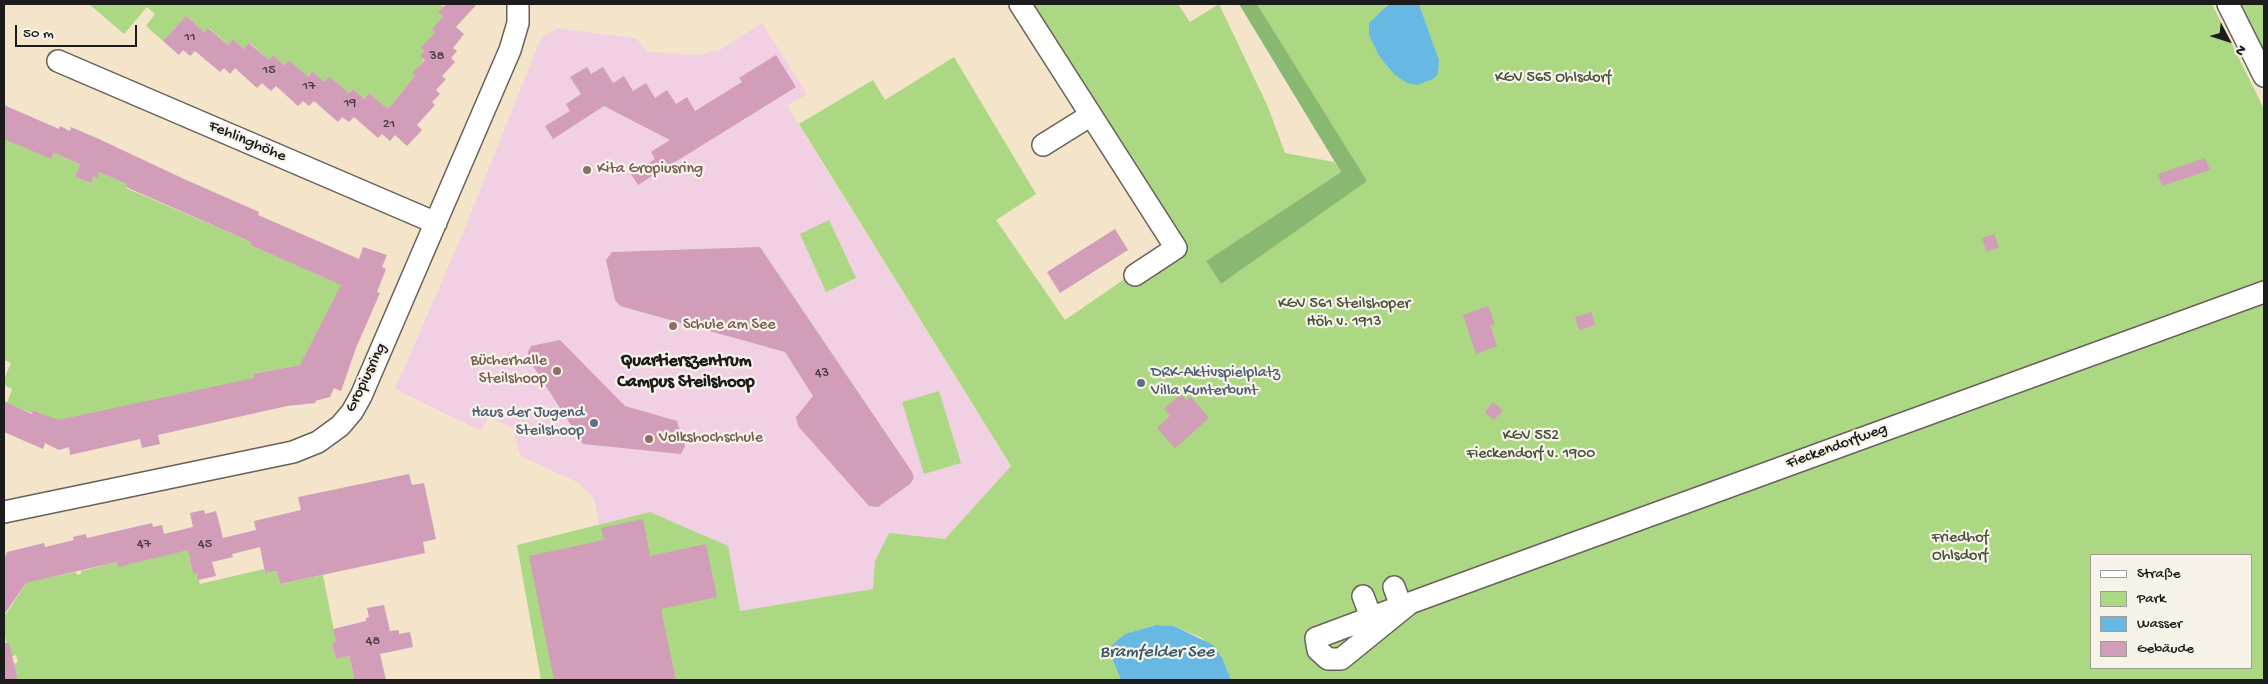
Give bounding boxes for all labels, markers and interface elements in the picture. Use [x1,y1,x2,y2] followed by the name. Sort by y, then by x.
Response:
[18,15,140,47] scale bar
[2203,15,2253,65] north arrow
[23,25,54,43] text: 50 m
[184,30,196,46] house number: 11
[2230,41,2249,59] text: N
[430,49,444,65] house number: 38
[262,63,276,79] house number: 15
[1495,69,1611,89] park label: KGV 565 Ohlsdorf
[303,79,315,95] house number: 17
[344,96,356,112] house number: 19
[205,117,289,167] street label: Fehlinghöhe
[383,117,395,133] house number: 21
[597,160,703,180] place label: Kita Gropiusring
[581,164,593,176] marker: Kita Gropiusring
[1278,295,1410,333] park label: KGV 561 Steilshoper Höh v. 1913
[683,316,776,336] place label: Schule am See
[667,320,679,332] marker: Schule am See
[342,340,392,416] street label: Gropiusring
[617,351,755,394] district label: Quartierszentrum Campus Steilshoop
[471,352,547,390] place label: Bücherhalle Steilshoop
[1151,364,1280,402] place label: DRK-Aktivspielplatz Villa Kunterbunt
[551,365,563,377] marker: Bücherhalle Steilshoop
[815,366,829,382] house number: 43
[1135,377,1147,389] marker: DRK-Aktivspielplatz Villa Kunterbunt
[471,404,584,442] place label: Haus der Jugend Steilshoop
[588,417,600,429] marker: Haus der Jugend Steilshoop
[1784,420,1890,474] street label: Fieckendorfweg
[1467,427,1595,465] park label: KGV 552 Fieckendorf v. 1900
[659,429,763,449] place label: Volkshochschule
[643,433,655,445] marker: Volkshochschule
[1932,529,1988,567] park label: Friedhof Ohlsdorf
[137,537,151,553] house number: 47
[198,537,212,553] house number: 45
[2090,554,2253,669] legend
[2137,565,2181,583] text: Straße
[2137,590,2166,608] text: Park
[2137,615,2182,633] text: Wasser
[366,634,380,650] house number: 48
[2137,640,2194,658] text: Gebäude
[1100,642,1214,664] water label: Bramfelder See

